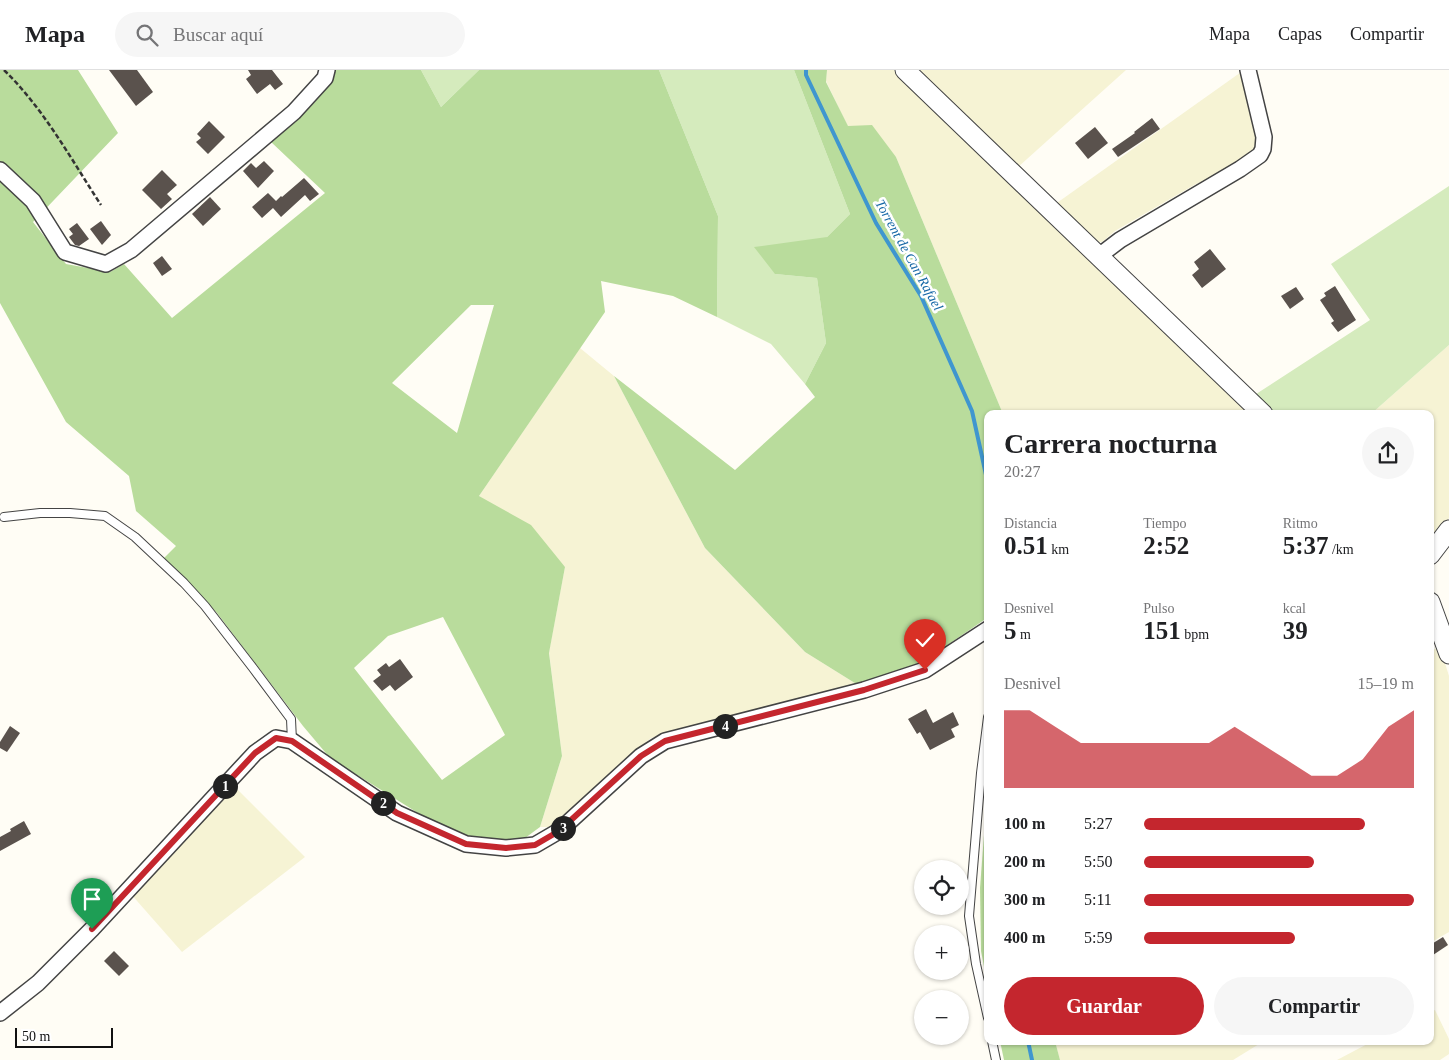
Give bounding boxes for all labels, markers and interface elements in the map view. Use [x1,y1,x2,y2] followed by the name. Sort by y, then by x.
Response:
[115,12,465,57] search box
[25,21,85,47] text: Mapa
[133,21,161,49] icon: search
[173,24,263,45] text: Buscar aquí
[1209,24,1250,44] text: Mapa
[1278,24,1322,44] text: Capas
[1350,24,1424,44] text: Compartir
[872,197,946,313] water label: Torrent de Can Rafael
[1362,427,1414,479] button: share
[1004,428,1217,459] text: Carrera nocturna
[1004,463,1040,480] text: 20:27
[1004,516,1057,531] text: Distancia
[1143,516,1186,531] text: Tiempo
[1283,516,1318,531] text: Ritmo
[1004,532,1048,559] text: 0.51
[1143,532,1189,559] text: 2:52
[1283,532,1328,559] text: 5:37
[1048,542,1069,557] text: km
[1328,542,1354,557] text: /km
[1004,601,1054,616] text: Desnivel
[1143,601,1174,616] text: Pulso
[1283,601,1306,616] text: kcal
[1004,617,1017,644] text: 5
[1143,617,1181,644] text: 151
[1283,617,1308,644] text: 39
[904,619,946,670] pin
[911,626,939,654] icon: check
[1017,627,1031,642] text: m
[1181,627,1209,642] text: bpm
[1004,675,1061,692] text: Desnivel
[1358,675,1414,692] text: 15–19 m
[712,714,738,738] pin: 4
[722,719,729,734] text: 4
[212,774,238,798] pin: 1
[222,779,229,794] text: 1
[370,790,396,816] pin: 2
[380,796,387,811] text: 2
[1004,815,1045,832] text: 100 m
[1084,815,1112,832] text: 5:27
[550,816,576,840] pin: 3
[560,821,567,836] text: 3
[1004,853,1045,870] text: 200 m
[1084,853,1112,870] text: 5:50
[914,860,969,1045] map controls
[914,860,969,915] button: locate
[71,878,113,929] pin
[78,885,106,913] icon: arrive
[1004,891,1045,908] text: 300 m
[1084,891,1112,908] text: 5:11
[914,925,969,980] button: +
[1004,929,1045,946] text: 400 m
[1084,929,1112,946] text: 5:59
[1004,977,1204,1035] button: Guardar
[1214,977,1414,1035] button: Compartir
[914,990,969,1045] button: −
[15,1025,112,1048] scale bar
[22,1029,50,1044] text: 50 m

